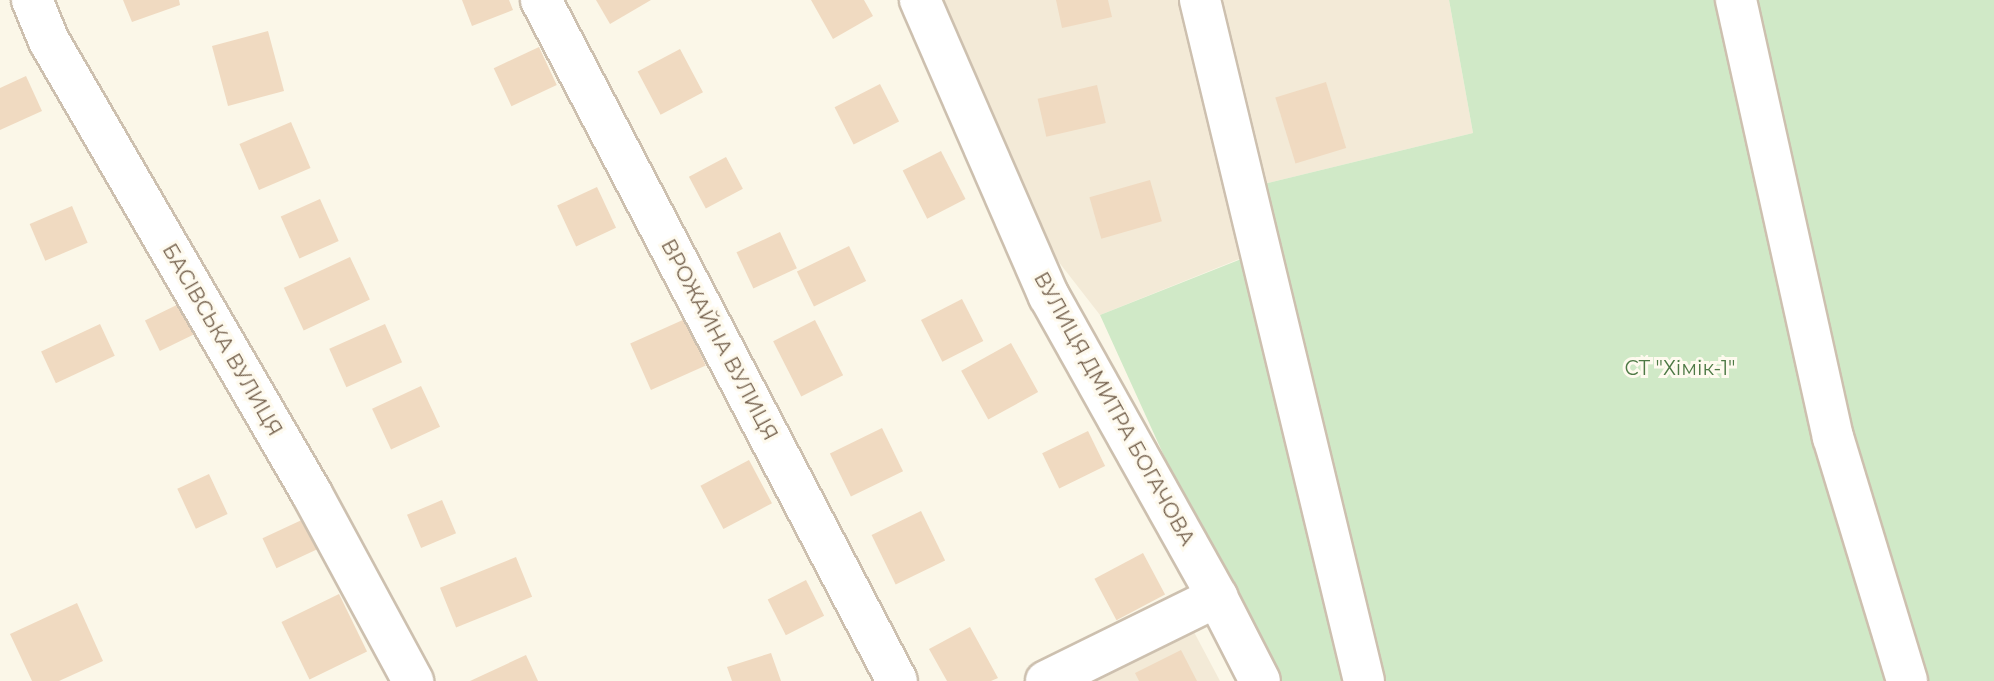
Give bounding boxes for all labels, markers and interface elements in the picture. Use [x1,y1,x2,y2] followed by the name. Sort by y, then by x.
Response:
[656,235,782,445] street label: ВРОЖАЙНА ВУЛИЦЯ
[157,240,287,440] street label: БАСІВСЬКА ВУЛИЦЯ
[1029,268,1199,550] street label: ВУЛИЦЯ ДМИТРА БОГАЧОВА
[1624,356,1736,380] park label: СТ "Хімік-1"

